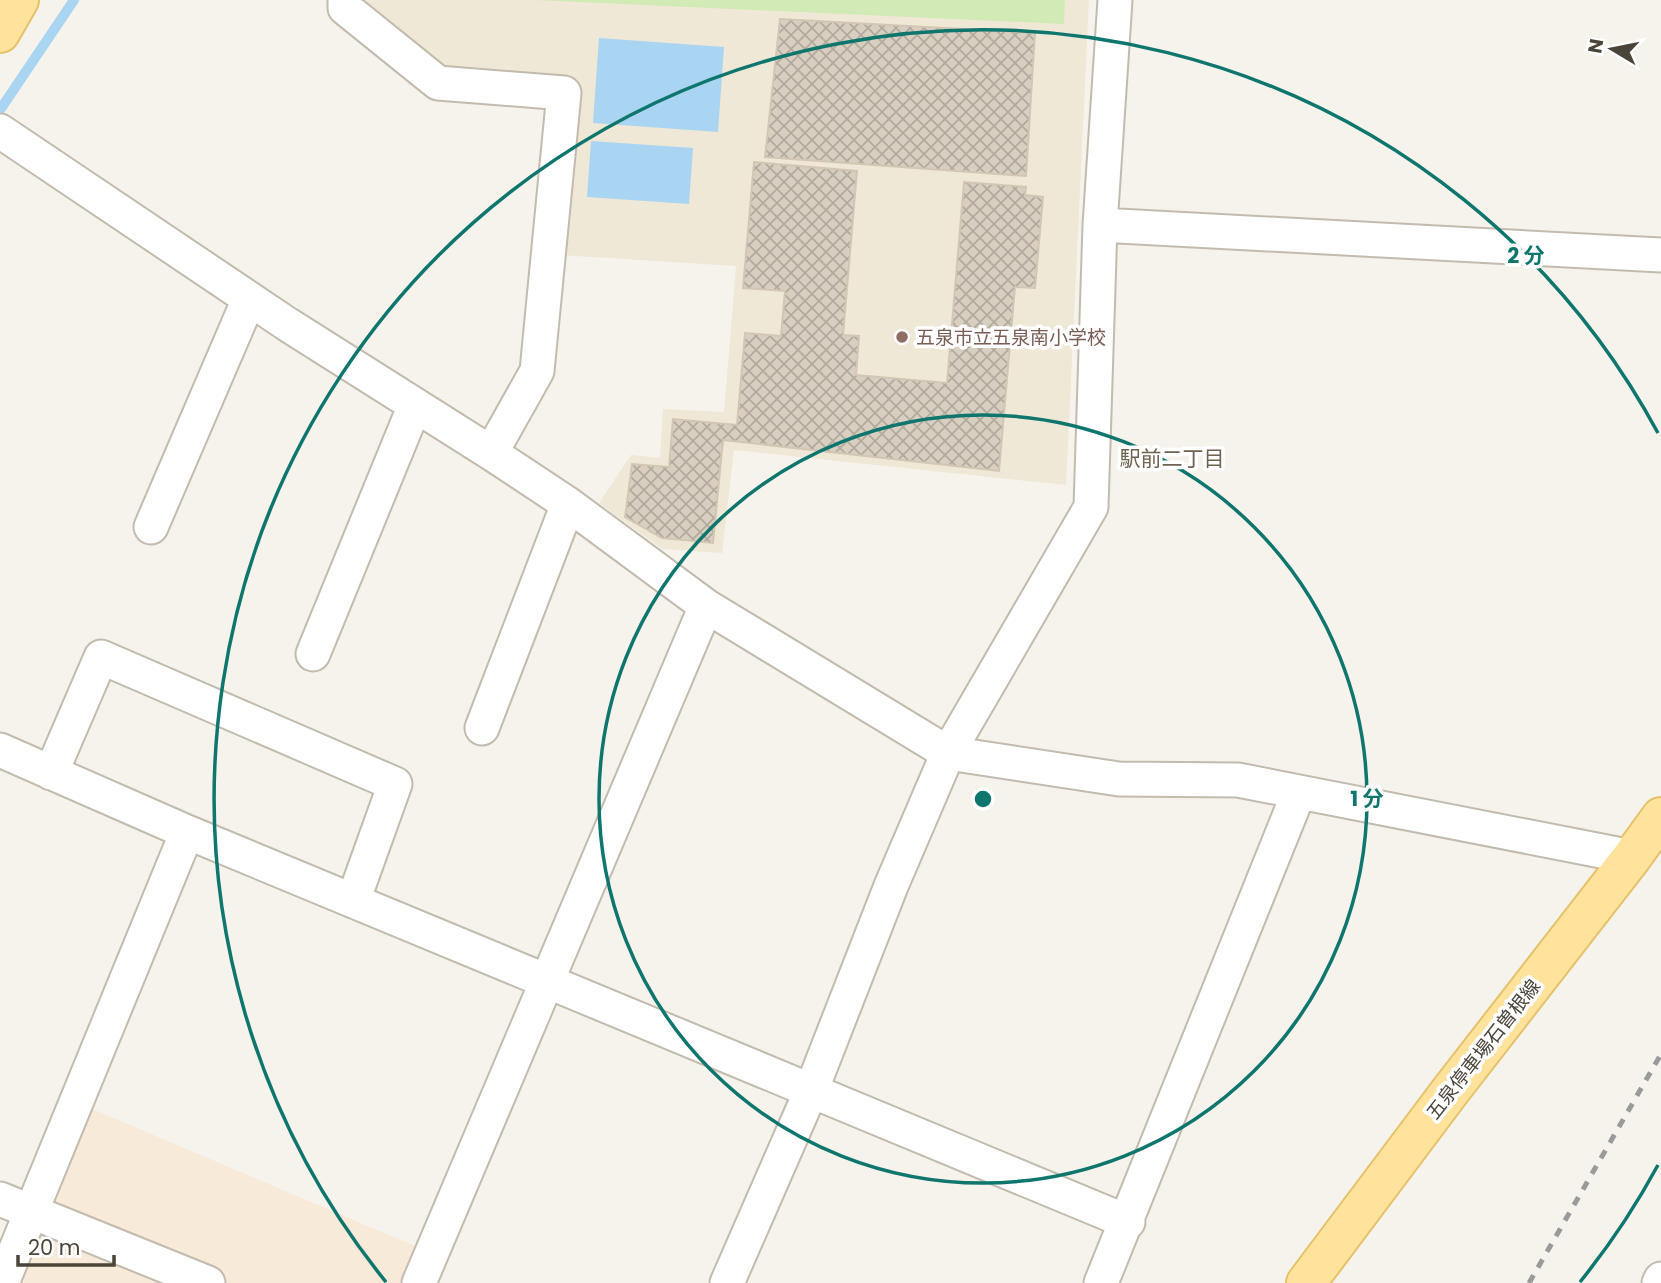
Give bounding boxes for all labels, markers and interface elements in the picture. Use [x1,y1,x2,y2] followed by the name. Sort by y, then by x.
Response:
[1577,14,1647,84] north arrow
[1581,37,1610,56] text: N
[1507,241,1545,270] text: 2 分
[916,324,1106,351] place label: 五泉市立五泉南小学校
[894,329,910,345] marker: 五泉市立五泉南小学校
[1120,444,1225,473] district label: 駅前二丁目
[1350,784,1384,813] text: 1 分
[971,787,995,811] centre of rings
[1420,974,1547,1125] street label: 五泉停車場石曽根線
[18,1224,114,1268] scale bar
[28,1233,81,1262] text: 20 m

